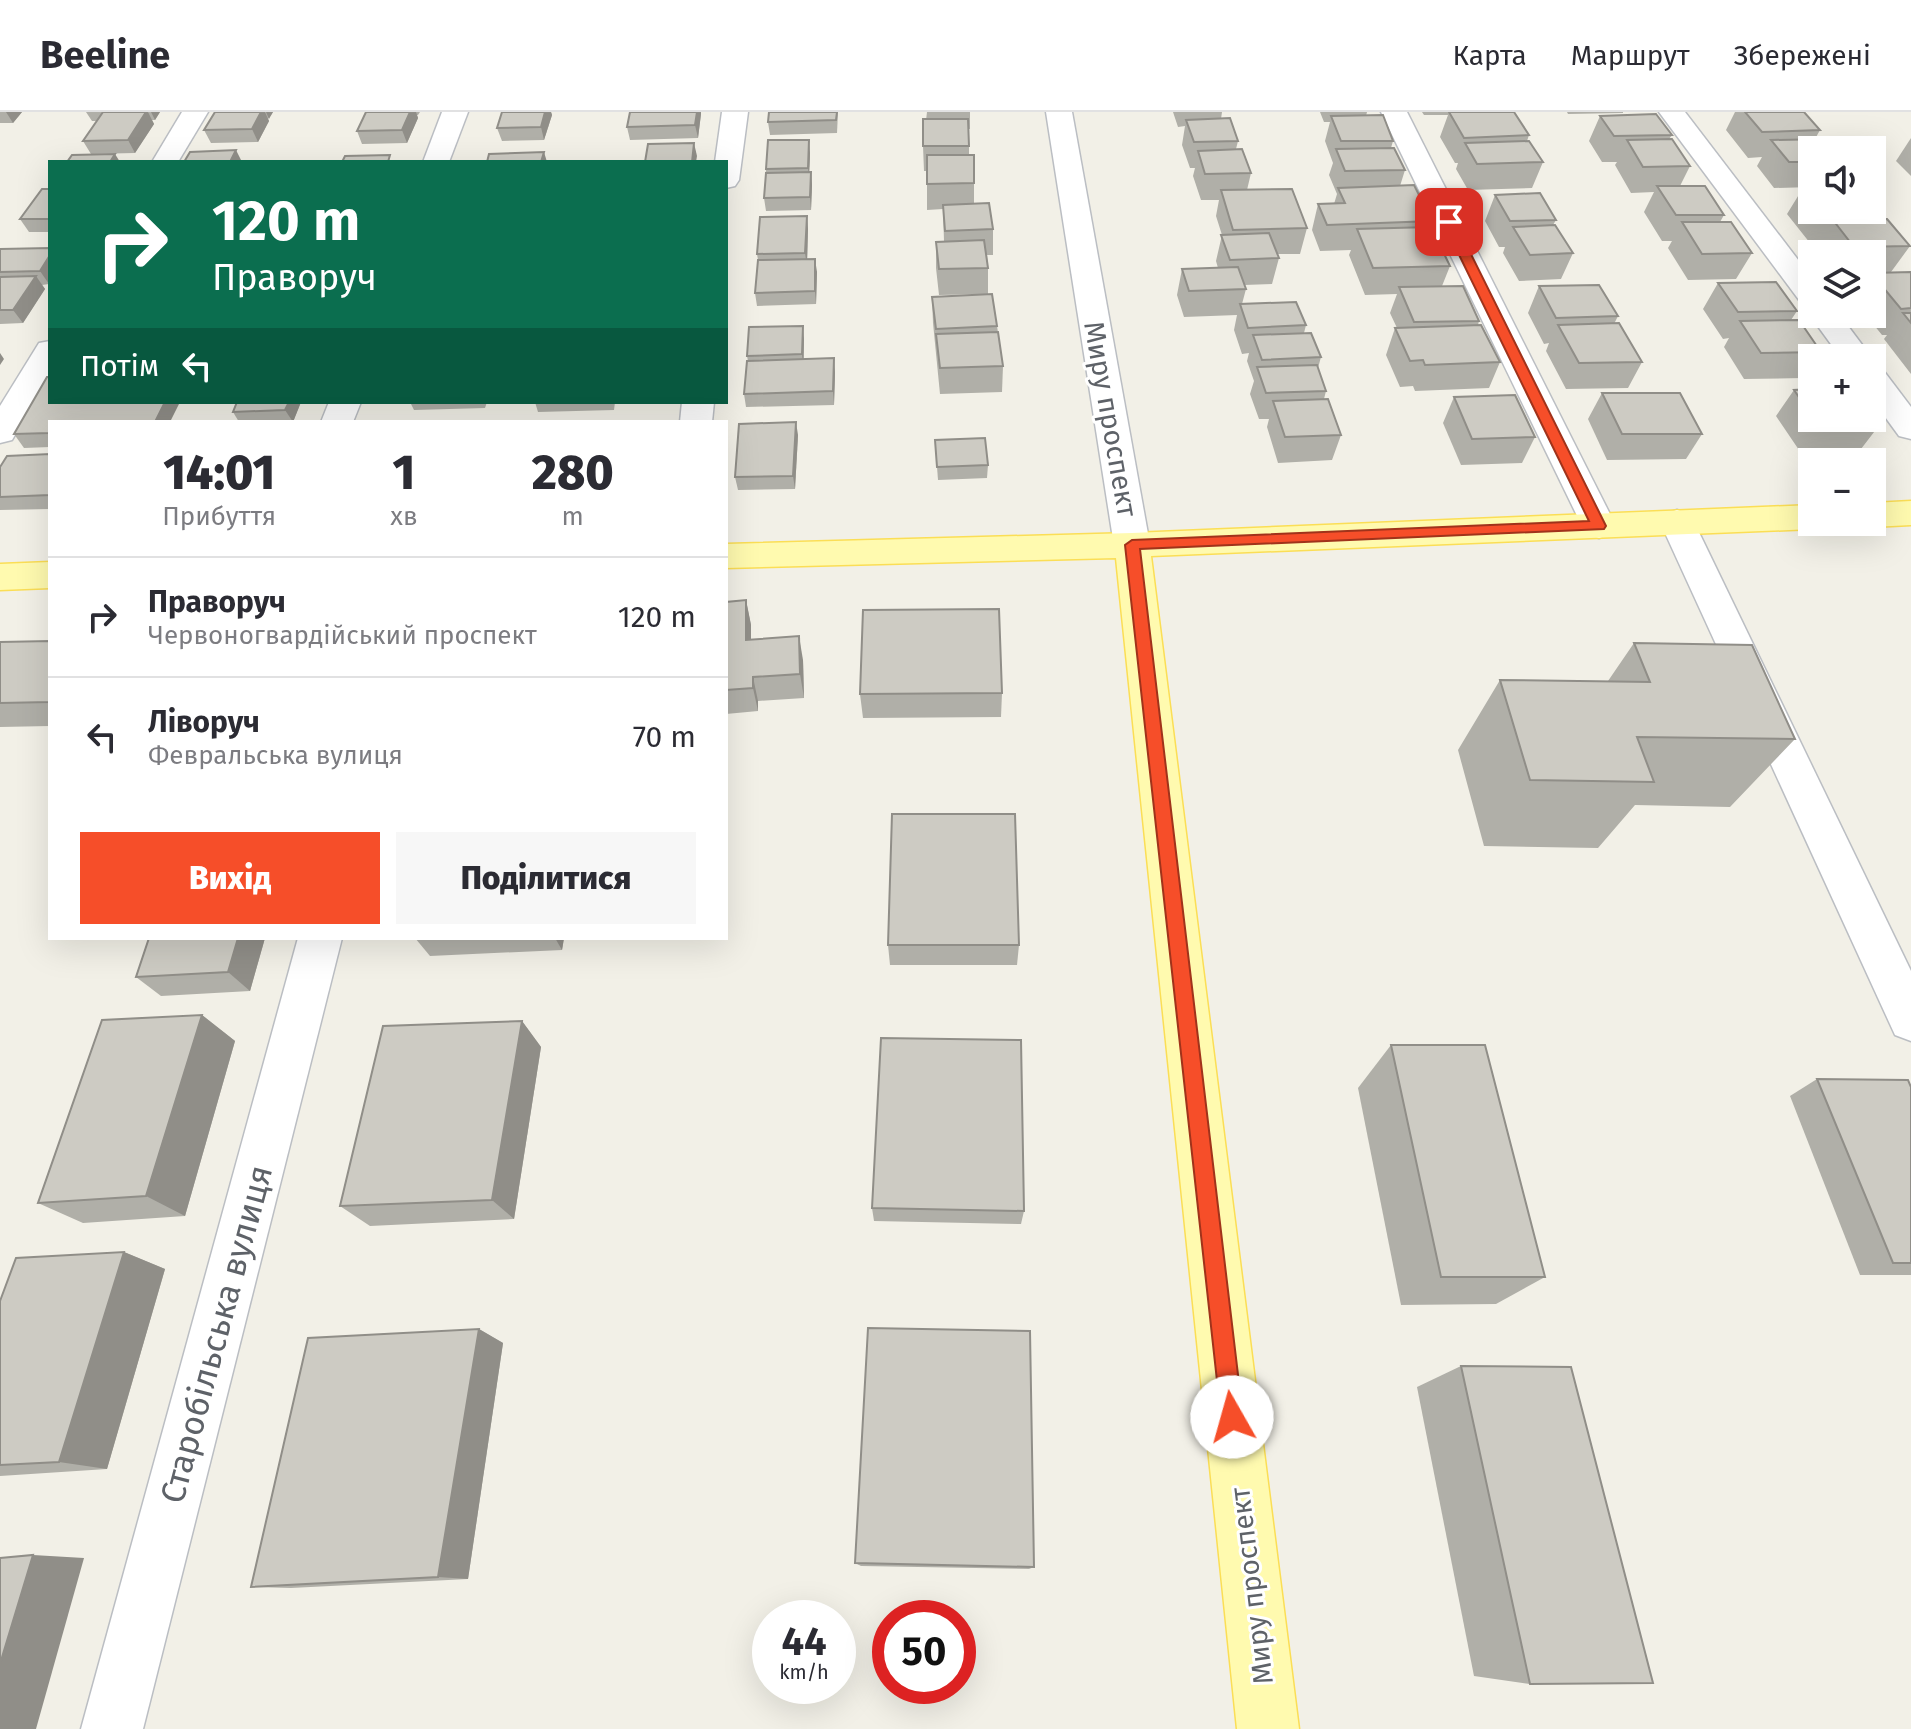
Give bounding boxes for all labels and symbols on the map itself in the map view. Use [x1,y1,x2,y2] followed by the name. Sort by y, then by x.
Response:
[1415,188,1483,256] pin
[1077,319,1144,520] street label: Миру проспект
[152,1161,281,1508] street label: Старобільська вулиця
[1190,1375,1274,1459] position arrow
[1223,1485,1280,1686] street label: Миру проспект
[872,1600,976,1704] speed limit sign: 50

